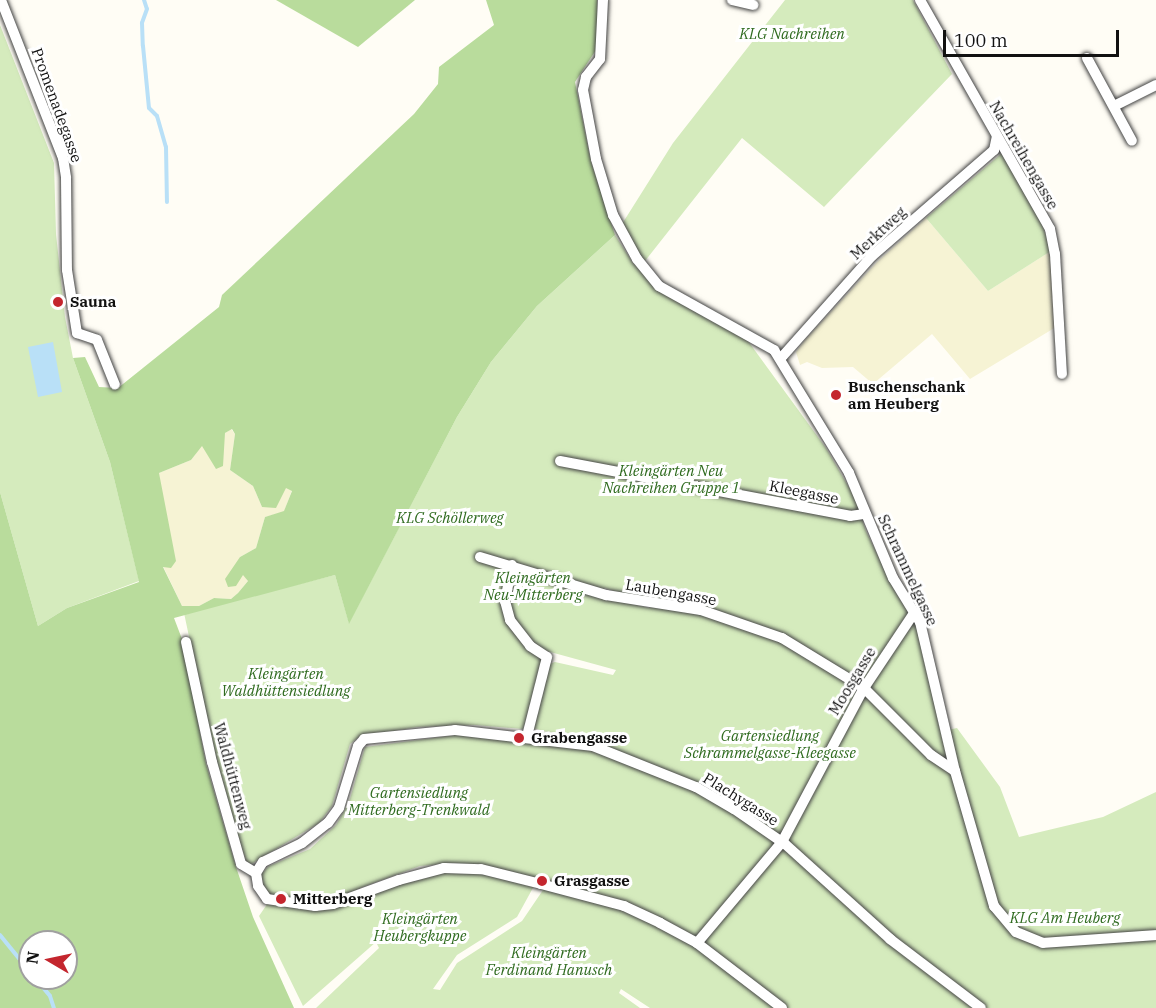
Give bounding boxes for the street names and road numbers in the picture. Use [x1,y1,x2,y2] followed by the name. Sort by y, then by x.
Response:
[28,45,86,165] street label: Promenadegasse
[986,98,1062,212] street label: Nachreihengasse
[846,203,910,263] street label: Merktweg
[768,476,840,508] street label: Kleegasse
[874,511,942,629] street label: Schrammelgasse
[624,575,718,609] street label: Laubengasse
[825,644,879,718] street label: Moosgasse
[210,721,256,831] street label: Waldhüttenweg
[700,769,782,829] street label: Plachygasse

